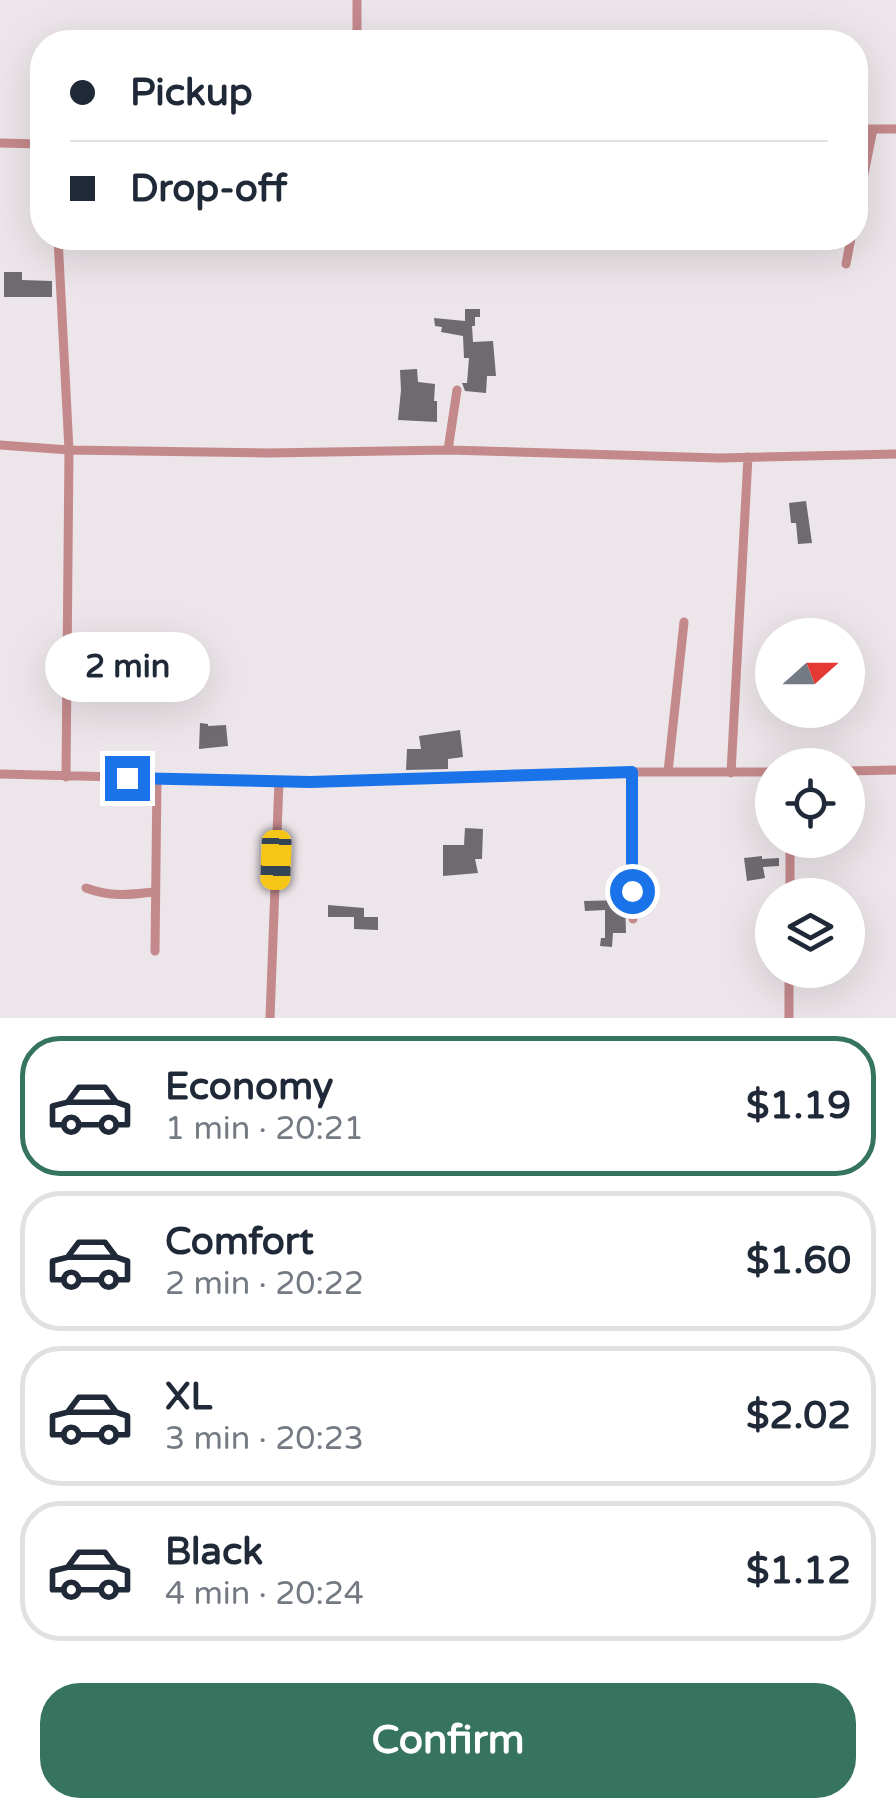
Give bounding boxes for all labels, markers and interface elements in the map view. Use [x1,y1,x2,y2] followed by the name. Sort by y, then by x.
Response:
[130,70,253,116] text: Pickup
[130,166,287,212] text: Drop-off
[755,618,865,728] north arrow
[755,618,865,988] map controls
[44,633,210,703] callout: 2 min
[85,648,170,686] text: 2 min
[755,748,865,858] button: locate
[105,756,150,801] route end
[260,829,292,891] car
[610,869,655,914] route start
[755,878,865,988] button: layers
[45,1061,135,1151] icon: car
[165,1064,333,1110] text: Economy
[746,1083,851,1129] text: $1.19
[165,1110,364,1148] text: 1 min · 20:21
[45,1216,135,1306] icon: car
[165,1219,314,1265] text: Comfort
[746,1238,851,1284] text: $1.60
[165,1265,364,1303] text: 2 min · 20:22
[45,1371,135,1461] icon: car
[165,1374,212,1420] text: XL
[746,1393,851,1439] text: $2.02
[165,1420,364,1458] text: 3 min · 20:23
[45,1526,135,1616] icon: car
[165,1529,263,1575] text: Black
[746,1548,851,1594] text: $1.12
[165,1575,364,1613] text: 4 min · 20:24
[40,1683,856,1798] button: Confirm

